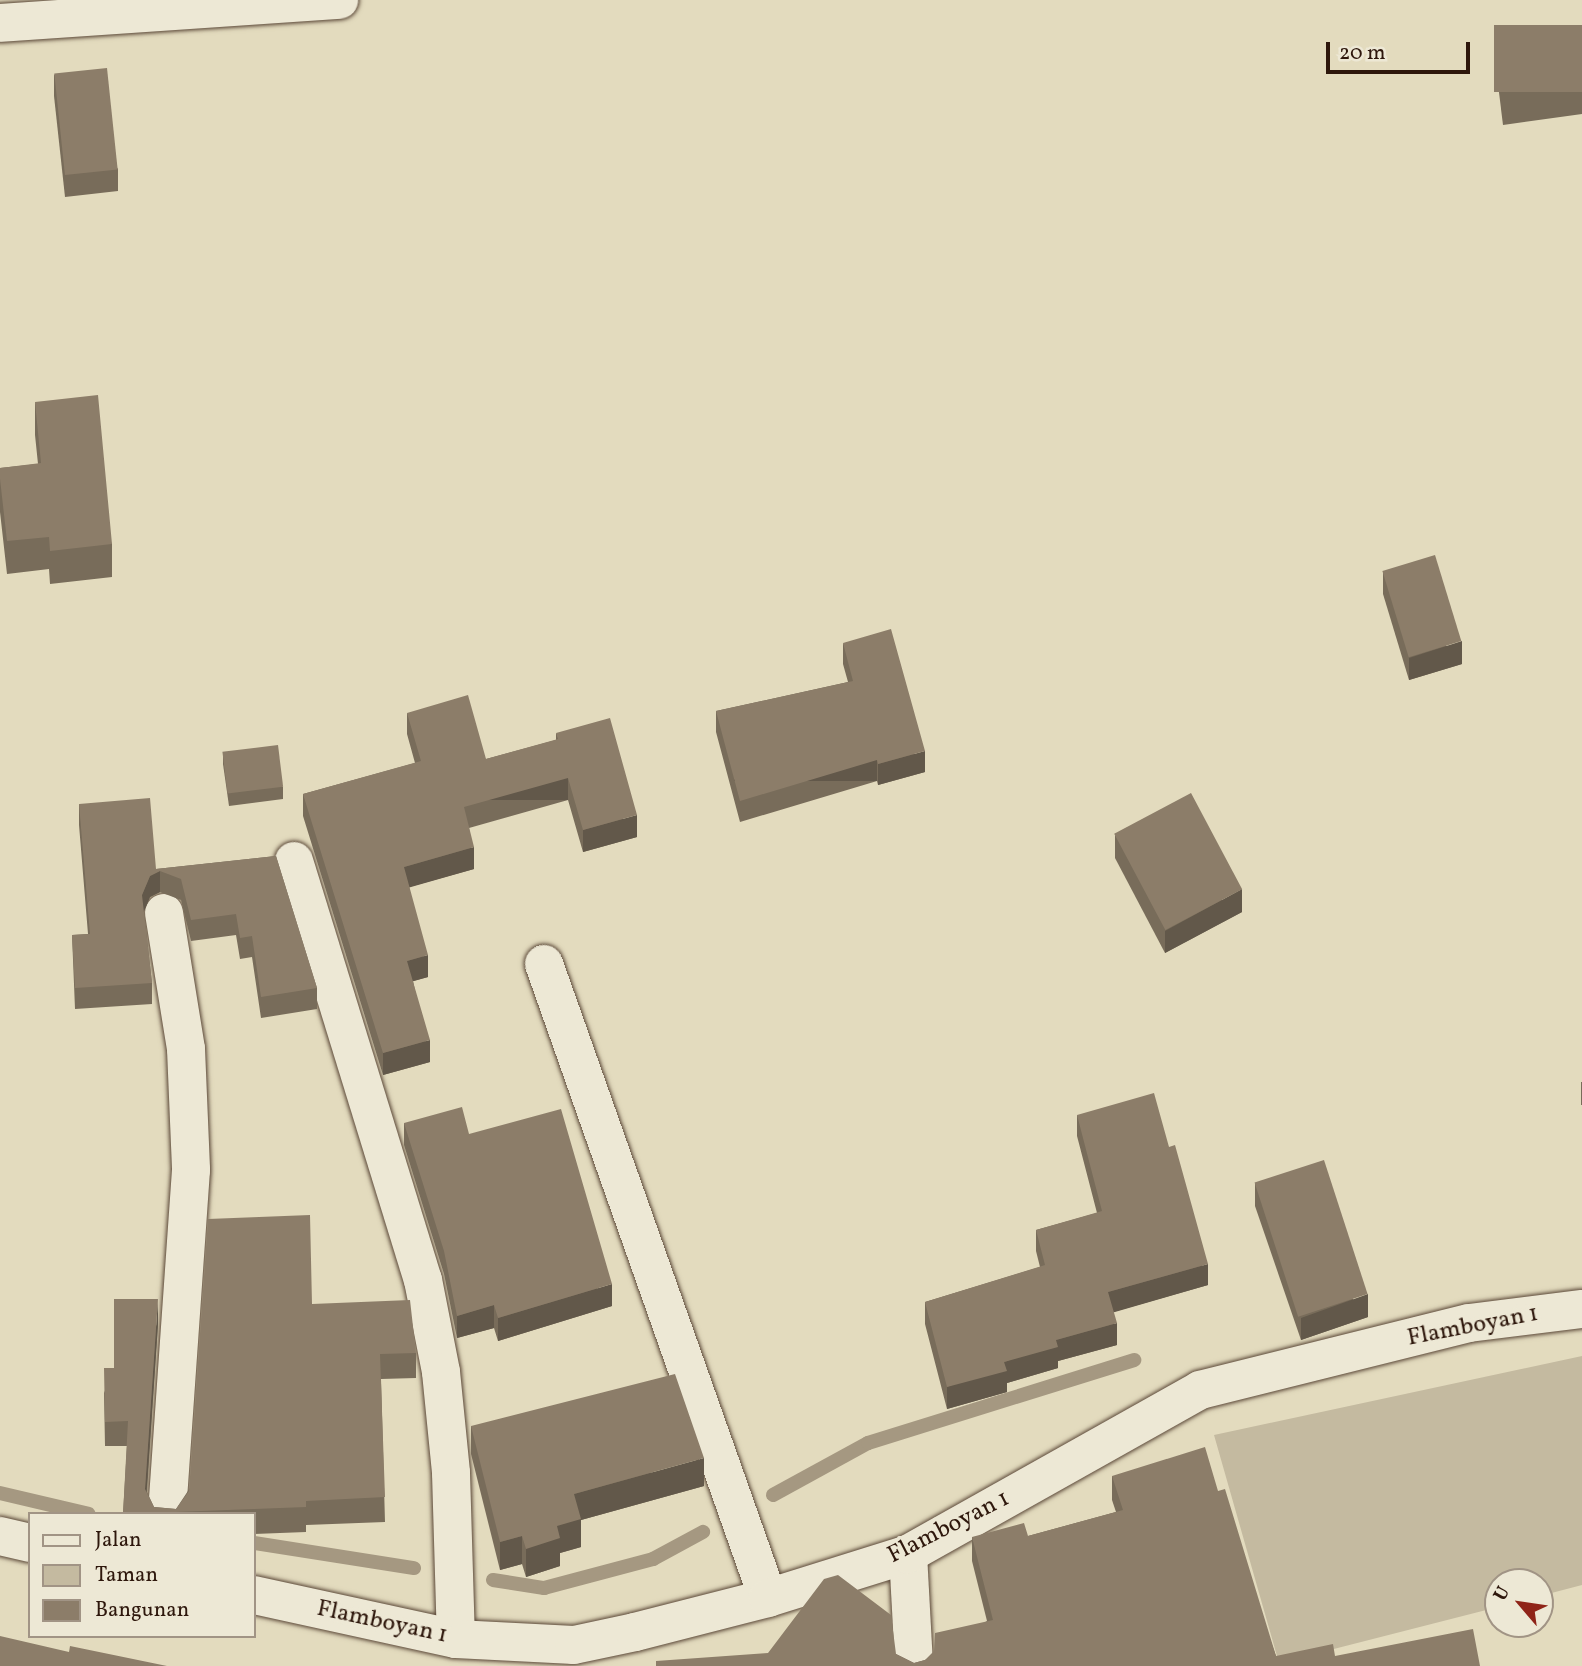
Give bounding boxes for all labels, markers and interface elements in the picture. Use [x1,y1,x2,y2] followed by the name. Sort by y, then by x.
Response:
[1330,28,1474,72] scale bar
[1339,39,1385,68] text: 20 m
[1405,1300,1541,1354] street label: Flamboyan 1
[883,1485,1015,1571] street label: Flamboyan 1
[28,1512,256,1638] legend
[95,1526,142,1555] text: Jalan
[95,1561,158,1590] text: Taman
[1484,1568,1554,1638] north arrow
[1488,1582,1517,1606] text: U
[314,1595,450,1651] street label: Flamboyan 1
[95,1596,189,1625] text: Bangunan

